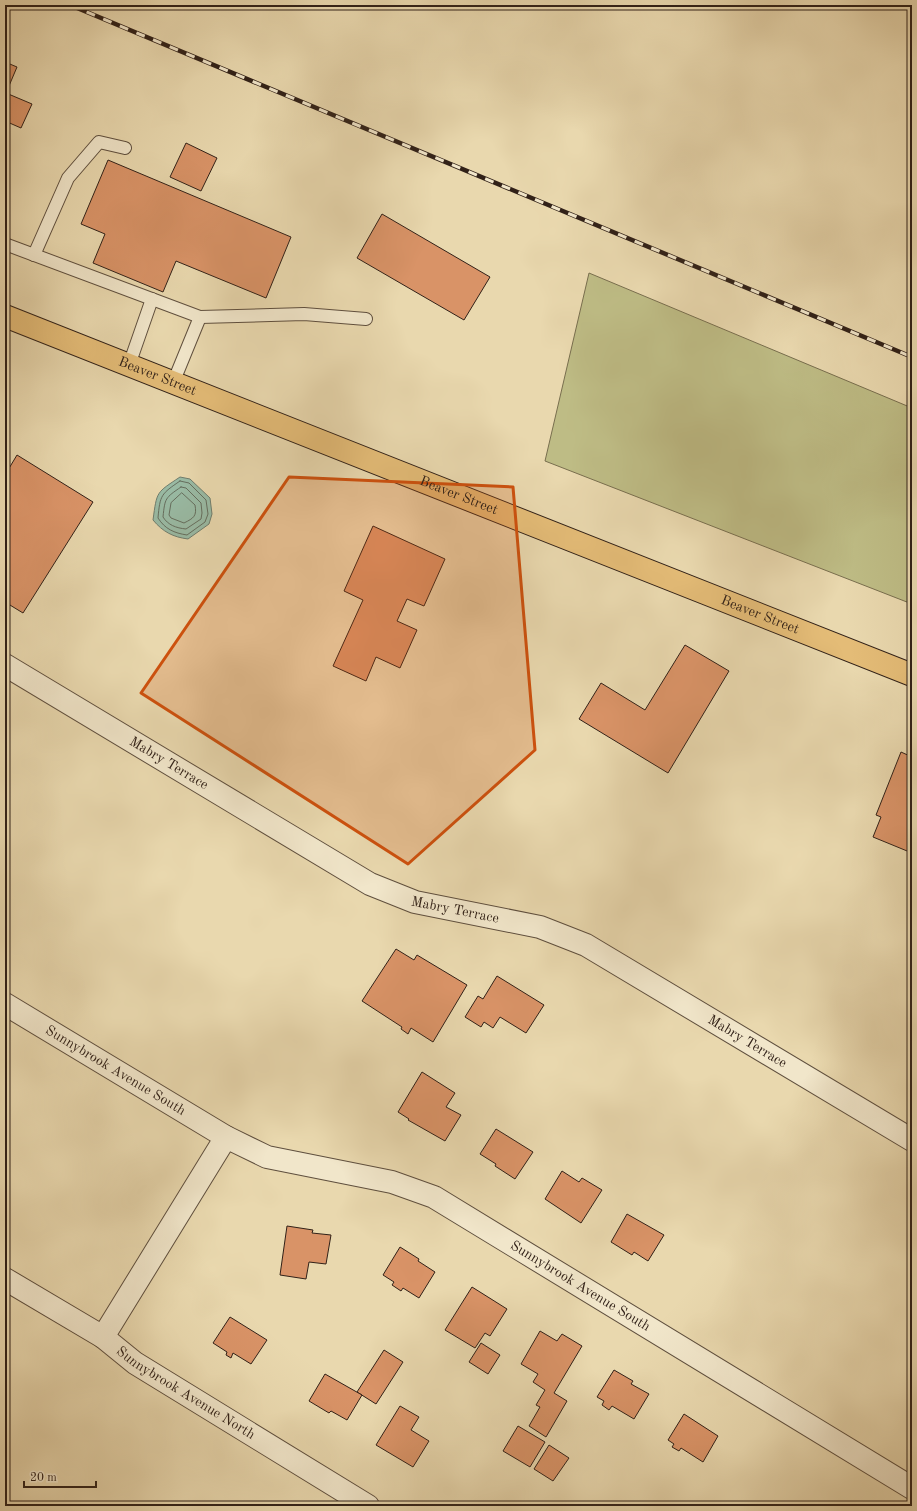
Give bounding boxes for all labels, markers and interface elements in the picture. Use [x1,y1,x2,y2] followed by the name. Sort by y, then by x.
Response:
[117,355,199,398] street label: Beaver Street
[418,474,500,517] street label: Beaver Street
[719,593,801,637] street label: Beaver Street
[127,734,211,792] street label: Mabry Terrace
[410,894,500,926] street label: Mabry Terrace
[705,1013,789,1070] street label: Mabry Terrace
[43,1023,188,1118] street label: Sunnybrook Avenue South
[508,1238,653,1334] street label: Sunnybrook Avenue South
[114,1344,258,1442] street label: Sunnybrook Avenue North
[24,1463,96,1489] scale bar
[30,1472,57,1484] text: 20 m

